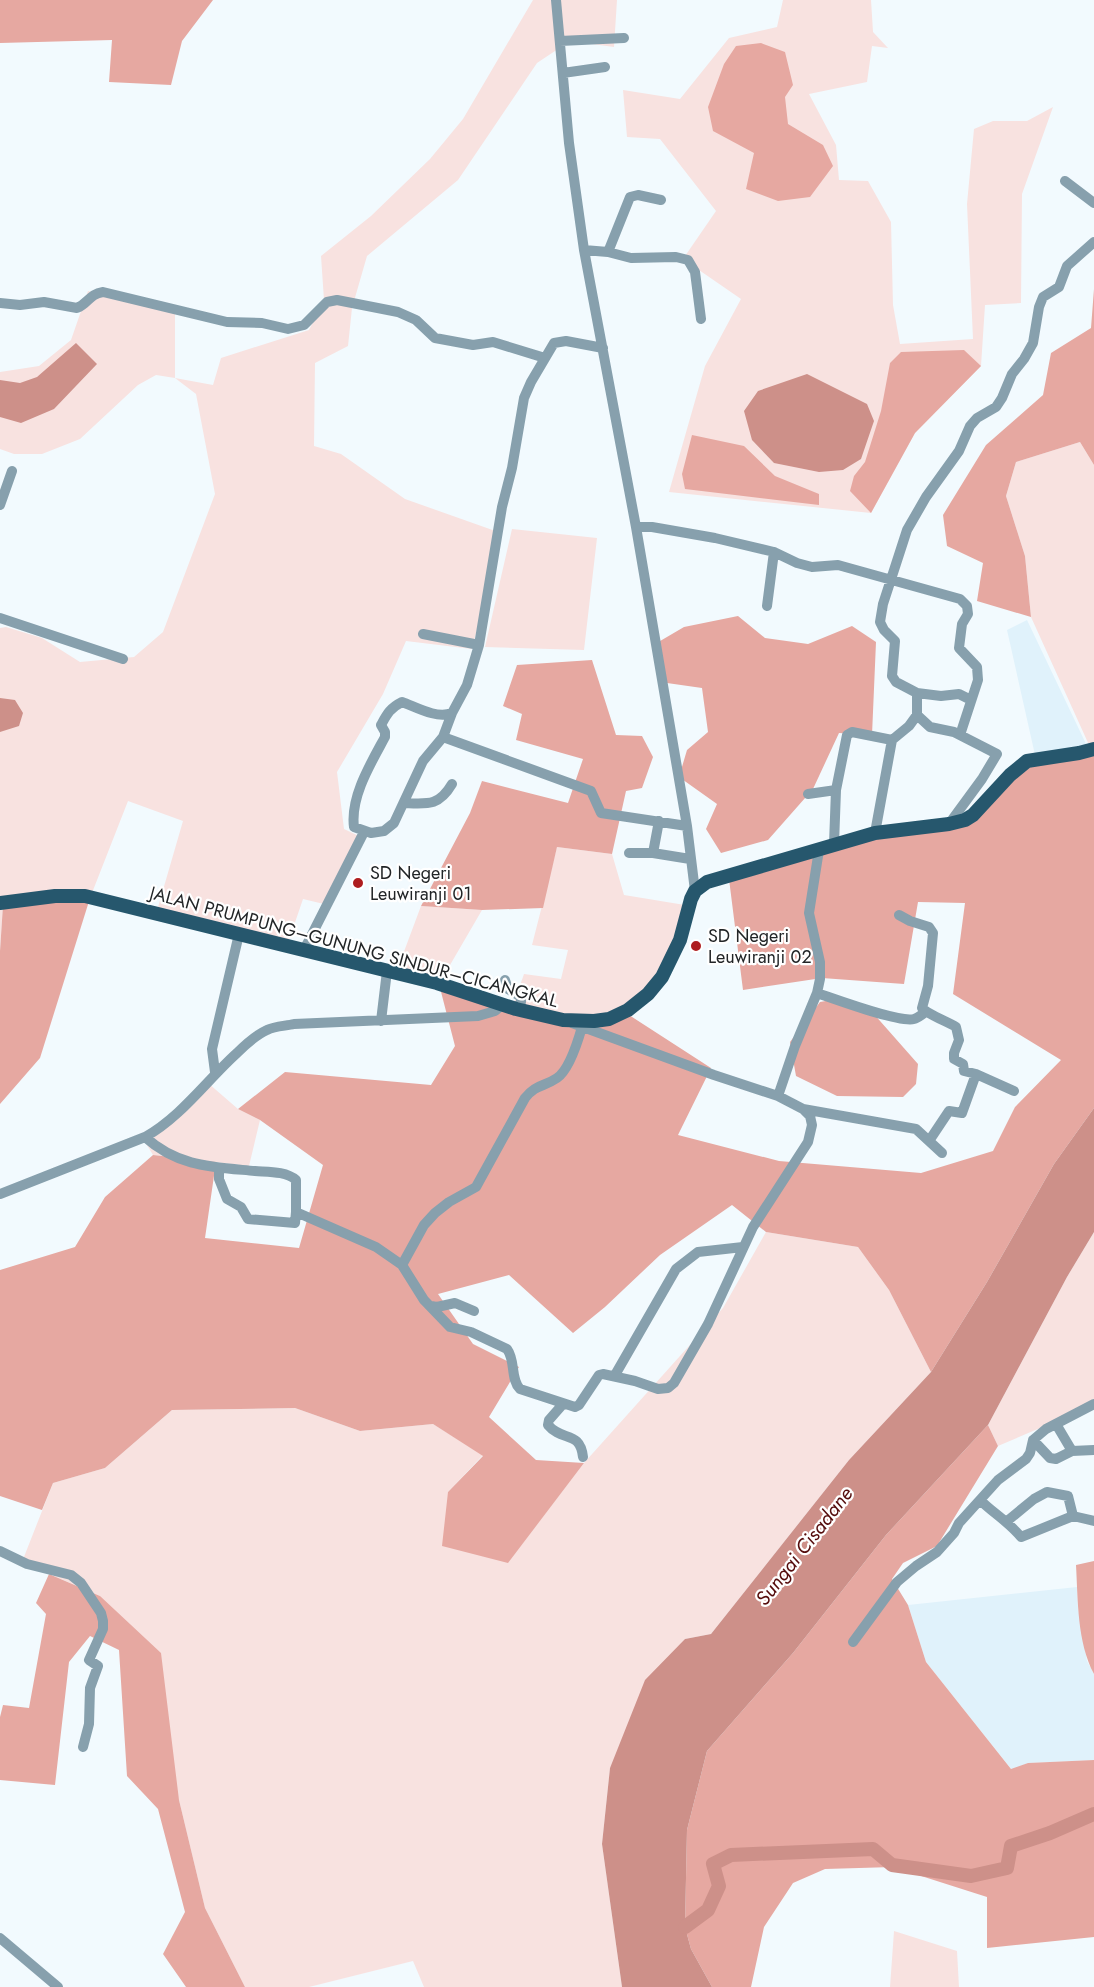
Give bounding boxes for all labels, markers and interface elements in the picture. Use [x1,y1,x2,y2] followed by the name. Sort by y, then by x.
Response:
[370,860,472,907] place label: SD Negeri Leuwiranji 01
[351,876,365,890] marker: SD Negeri Leuwiranji 01
[145,879,561,1014] street label: JALAN PRUMPUNG–GUNUNG SINDUR–CICANGKAL
[708,923,812,970] place label: SD Negeri Leuwiranji 02
[689,939,703,953] marker: SD Negeri Leuwiranji 02
[749,1481,860,1612] water label: Sungai Cisadane

